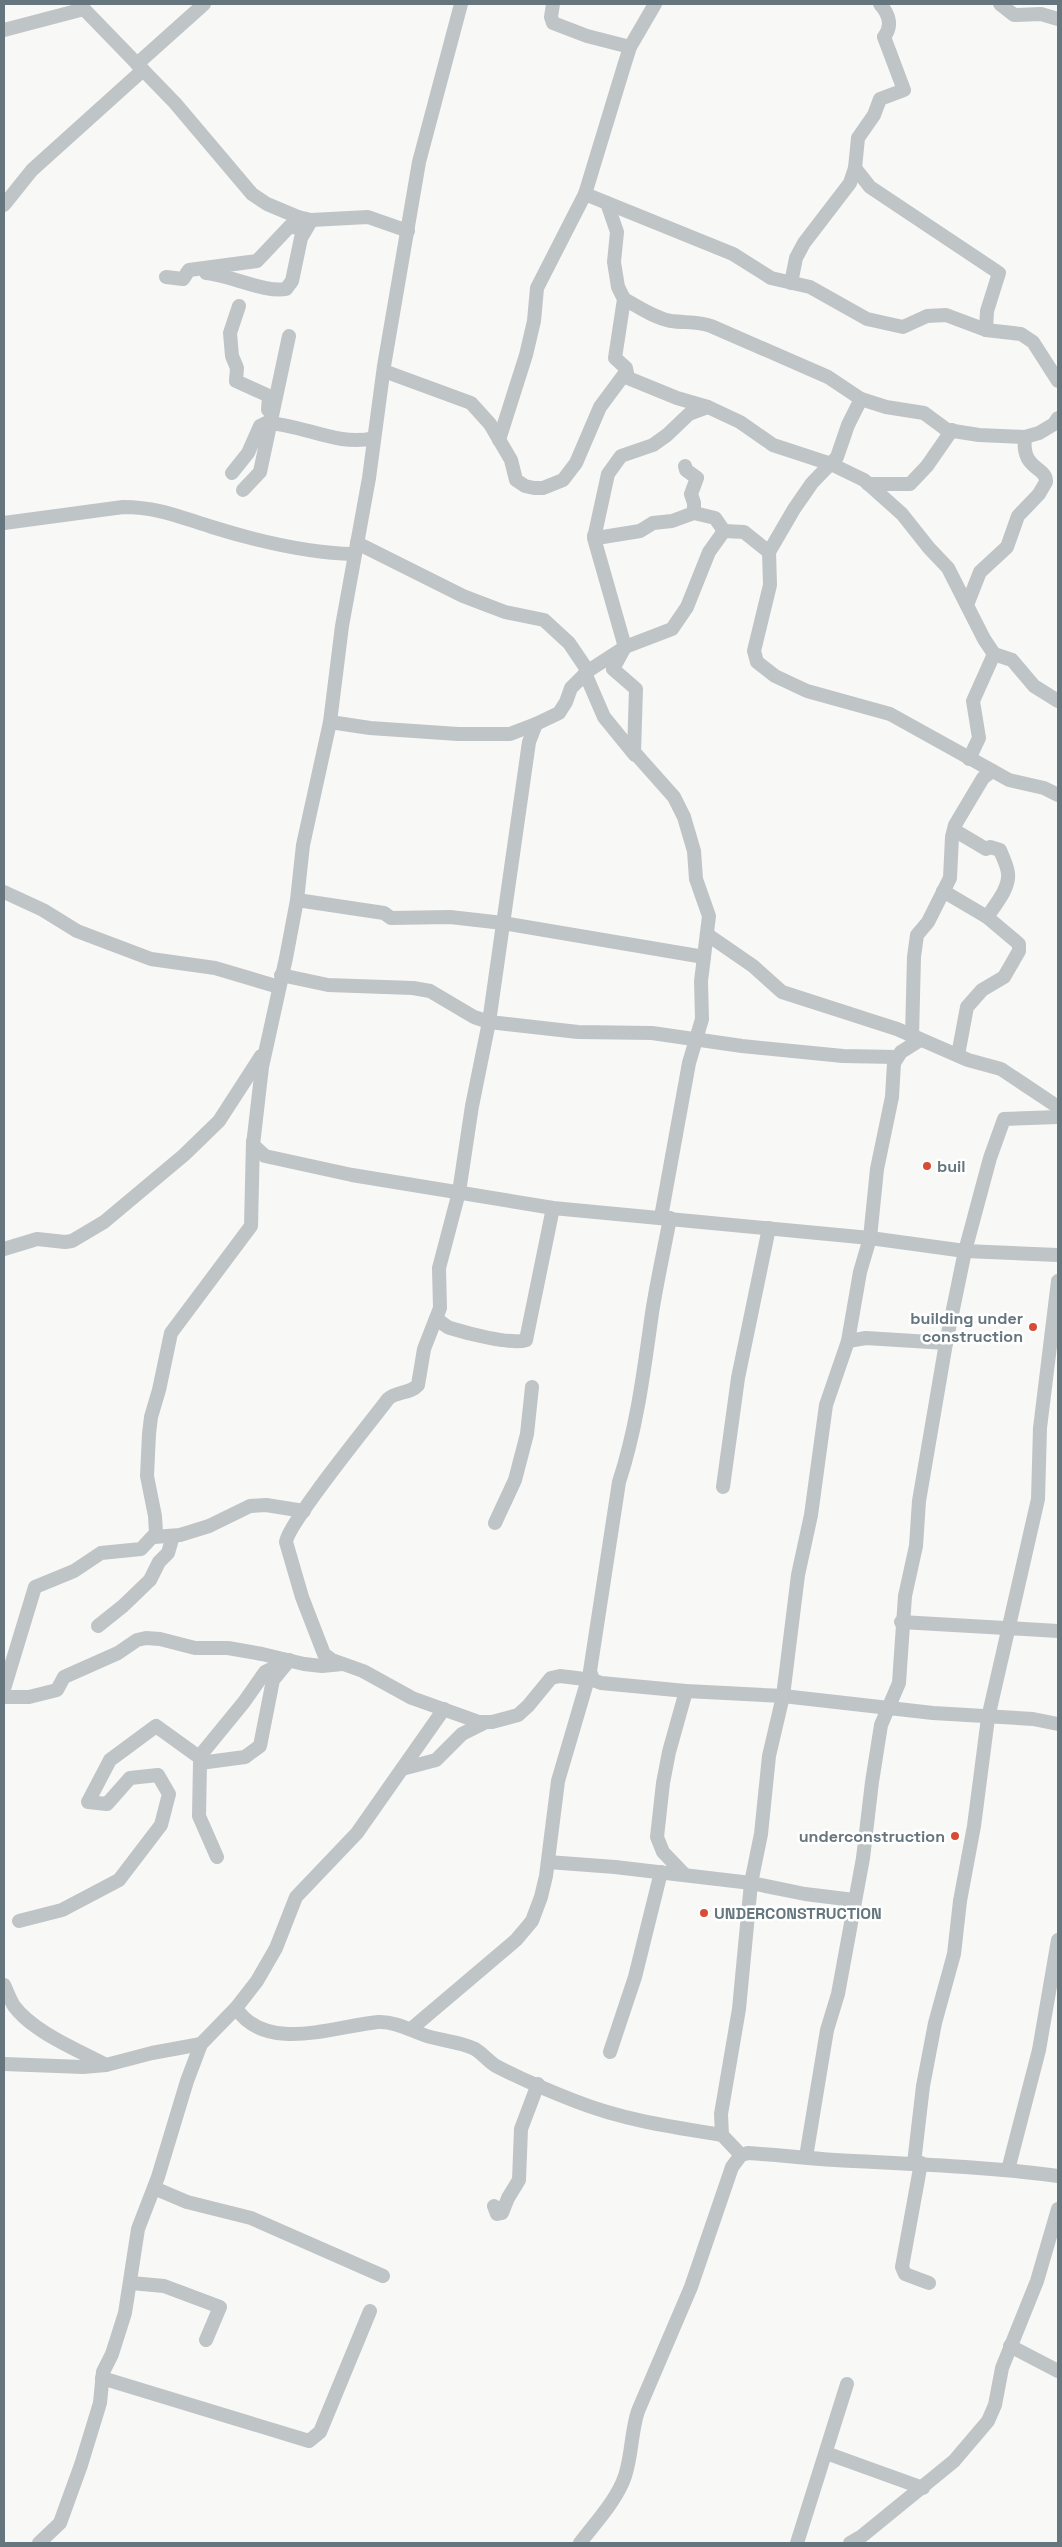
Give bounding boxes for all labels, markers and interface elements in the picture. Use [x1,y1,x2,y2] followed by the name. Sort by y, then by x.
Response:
[937,1156,966,1177] place label: buil
[921,1160,933,1172] marker: buil
[910,1308,1023,1347] place label: building under construction
[1027,1321,1039,1333] marker: building under construction
[799,1826,945,1847] place label: underconstruction
[949,1830,961,1842] marker: underconstruction
[714,1903,882,1924] place label: UNDERCONSTRUCTION
[698,1907,710,1919] marker: UNDERCONSTRUCTION

